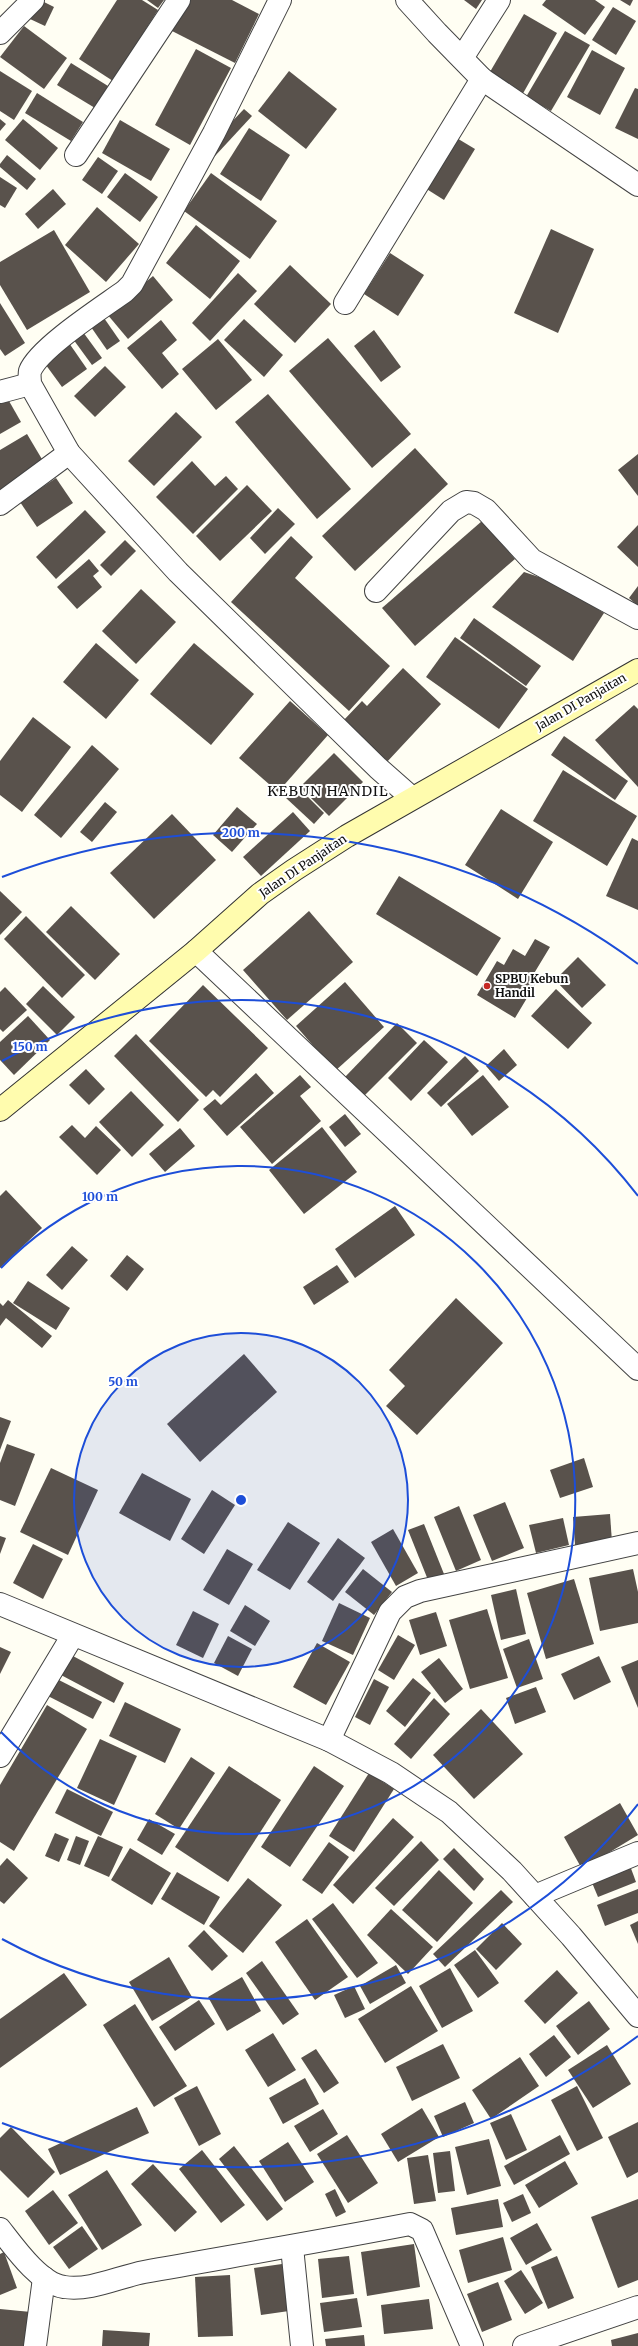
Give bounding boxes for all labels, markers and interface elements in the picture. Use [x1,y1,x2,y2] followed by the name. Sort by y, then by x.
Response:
[532,670,629,734] street label: Jalan DI Panjaitan
[267,782,389,800] district label: KEBUN HANDIL
[222,825,260,840] text: 200 m
[255,831,349,901] street label: Jalan DI Panjaitan
[495,971,568,1000] place label: SPBU Kebun Handil
[482,981,492,991] marker: SPBU Kebun Handil
[13,1039,48,1054] text: 150 m
[82,1189,118,1204] text: 100 m
[108,1374,138,1389] text: 50 m
[234,1493,248,1507] centre of rings

